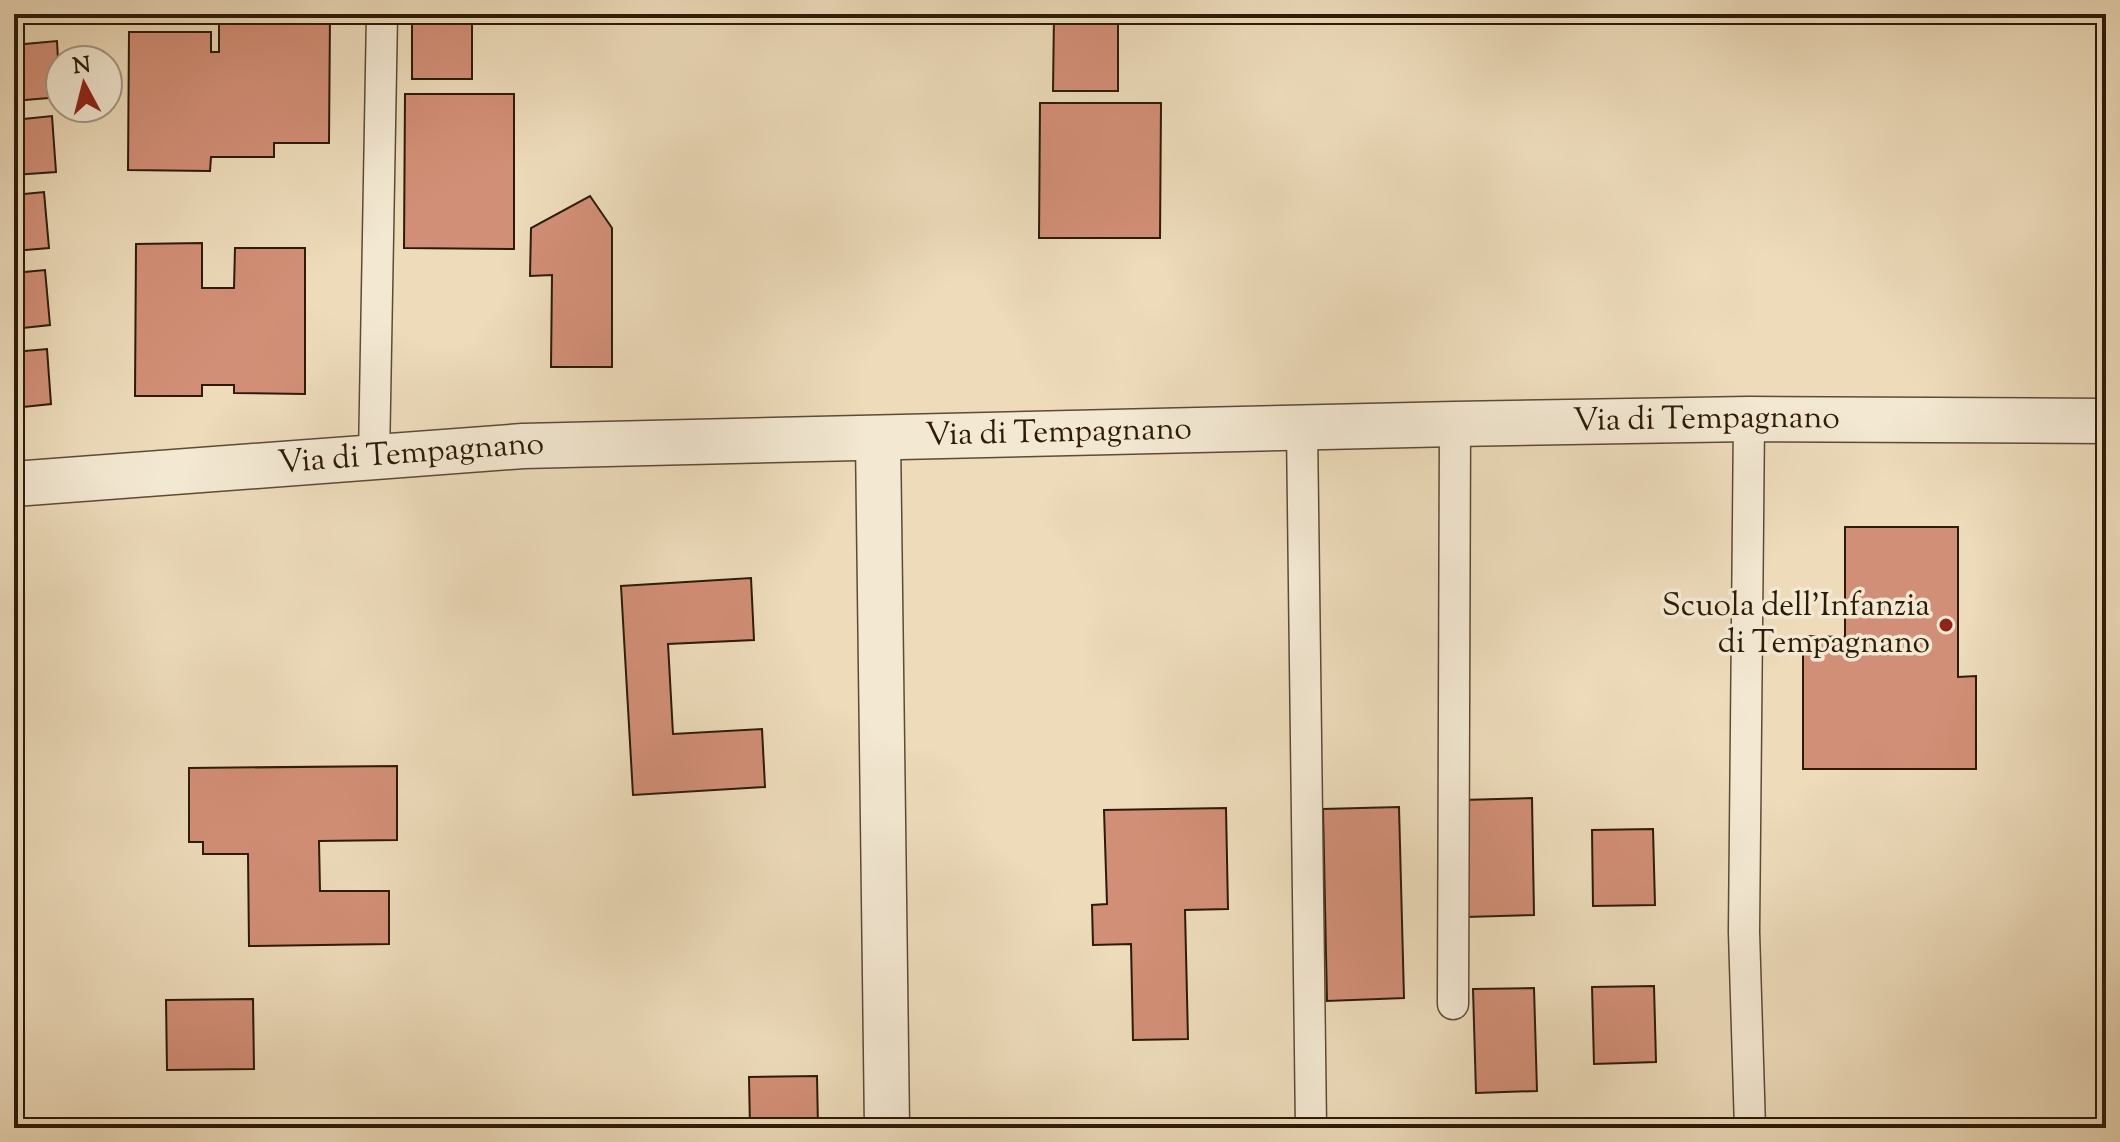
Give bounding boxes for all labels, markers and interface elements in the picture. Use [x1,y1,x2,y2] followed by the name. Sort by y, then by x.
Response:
[44,44,124,124] north arrow
[71,50,93,84] text: N
[1572,396,1840,445] street label: Via di Tempagnano
[924,407,1192,460] street label: Via di Tempagnano
[276,423,545,487] street label: Via di Tempagnano
[1662,584,1930,667] place label: Scuola dell'Infanzia di Tempagnano
[1937,616,1955,634] marker: Scuola dell'Infanzia di Tempagnano

